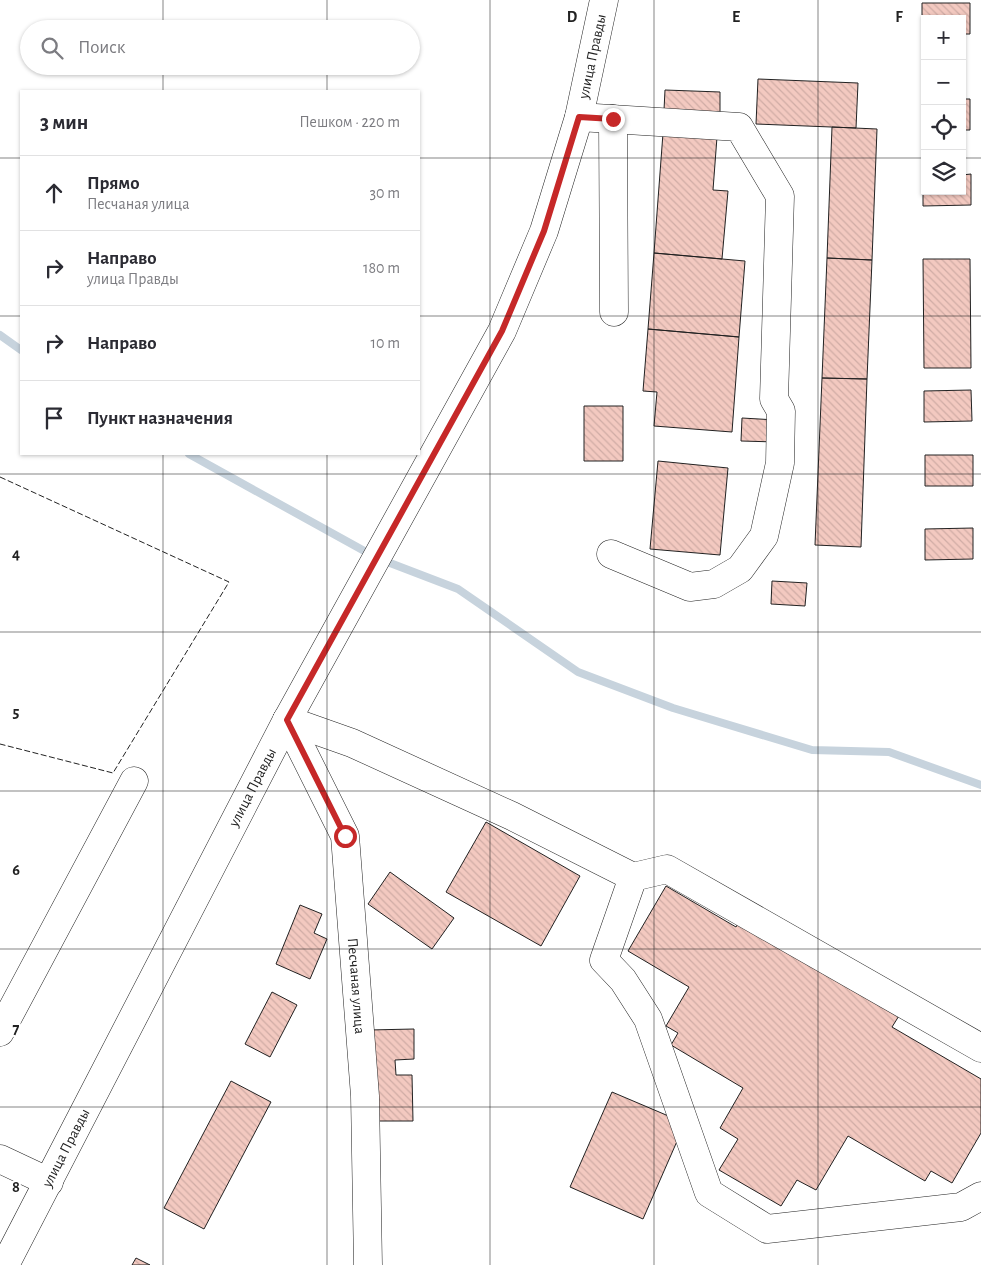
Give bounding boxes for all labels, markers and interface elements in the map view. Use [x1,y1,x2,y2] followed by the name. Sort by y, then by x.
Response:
[567,9,578,25] text: D
[732,9,740,25] text: E
[895,9,903,25] text: F
[576,13,609,101] street label: улица Правды
[921,15,966,195] map controls
[921,15,966,60] button: +
[20,20,420,75] search box
[38,34,66,62] icon: search
[78,38,125,57] text: Поиск
[921,60,966,105] button: −
[921,105,966,150] button: locate
[602,108,625,131] route end
[40,112,88,133] text: 3 мин
[299,114,400,130] text: Пешком · 220 m
[921,150,966,195] button: layers
[87,174,140,193] text: Прямо
[40,179,68,207] icon: ahead
[370,185,400,201] text: 30 m
[87,196,190,212] text: Песчаная улица
[87,249,157,268] text: Направо
[40,254,68,282] icon: right
[363,260,400,276] text: 180 m
[87,271,179,287] text: улица Правды
[40,329,68,357] icon: right
[87,334,157,353] text: Направо
[371,335,400,351] text: 10 m
[40,404,68,432] icon: arrive
[87,409,233,428] text: Пункт назначения
[12,546,20,562] text: 4
[13,704,20,720] text: 5
[226,746,279,830] street label: улица Правды
[334,825,357,848] route start
[12,862,20,878] text: 6
[345,937,367,1035] street label: Песчаная улица
[13,1021,20,1037] text: 7
[39,1106,93,1191] street label: улица Правды
[12,1179,20,1195] text: 8

